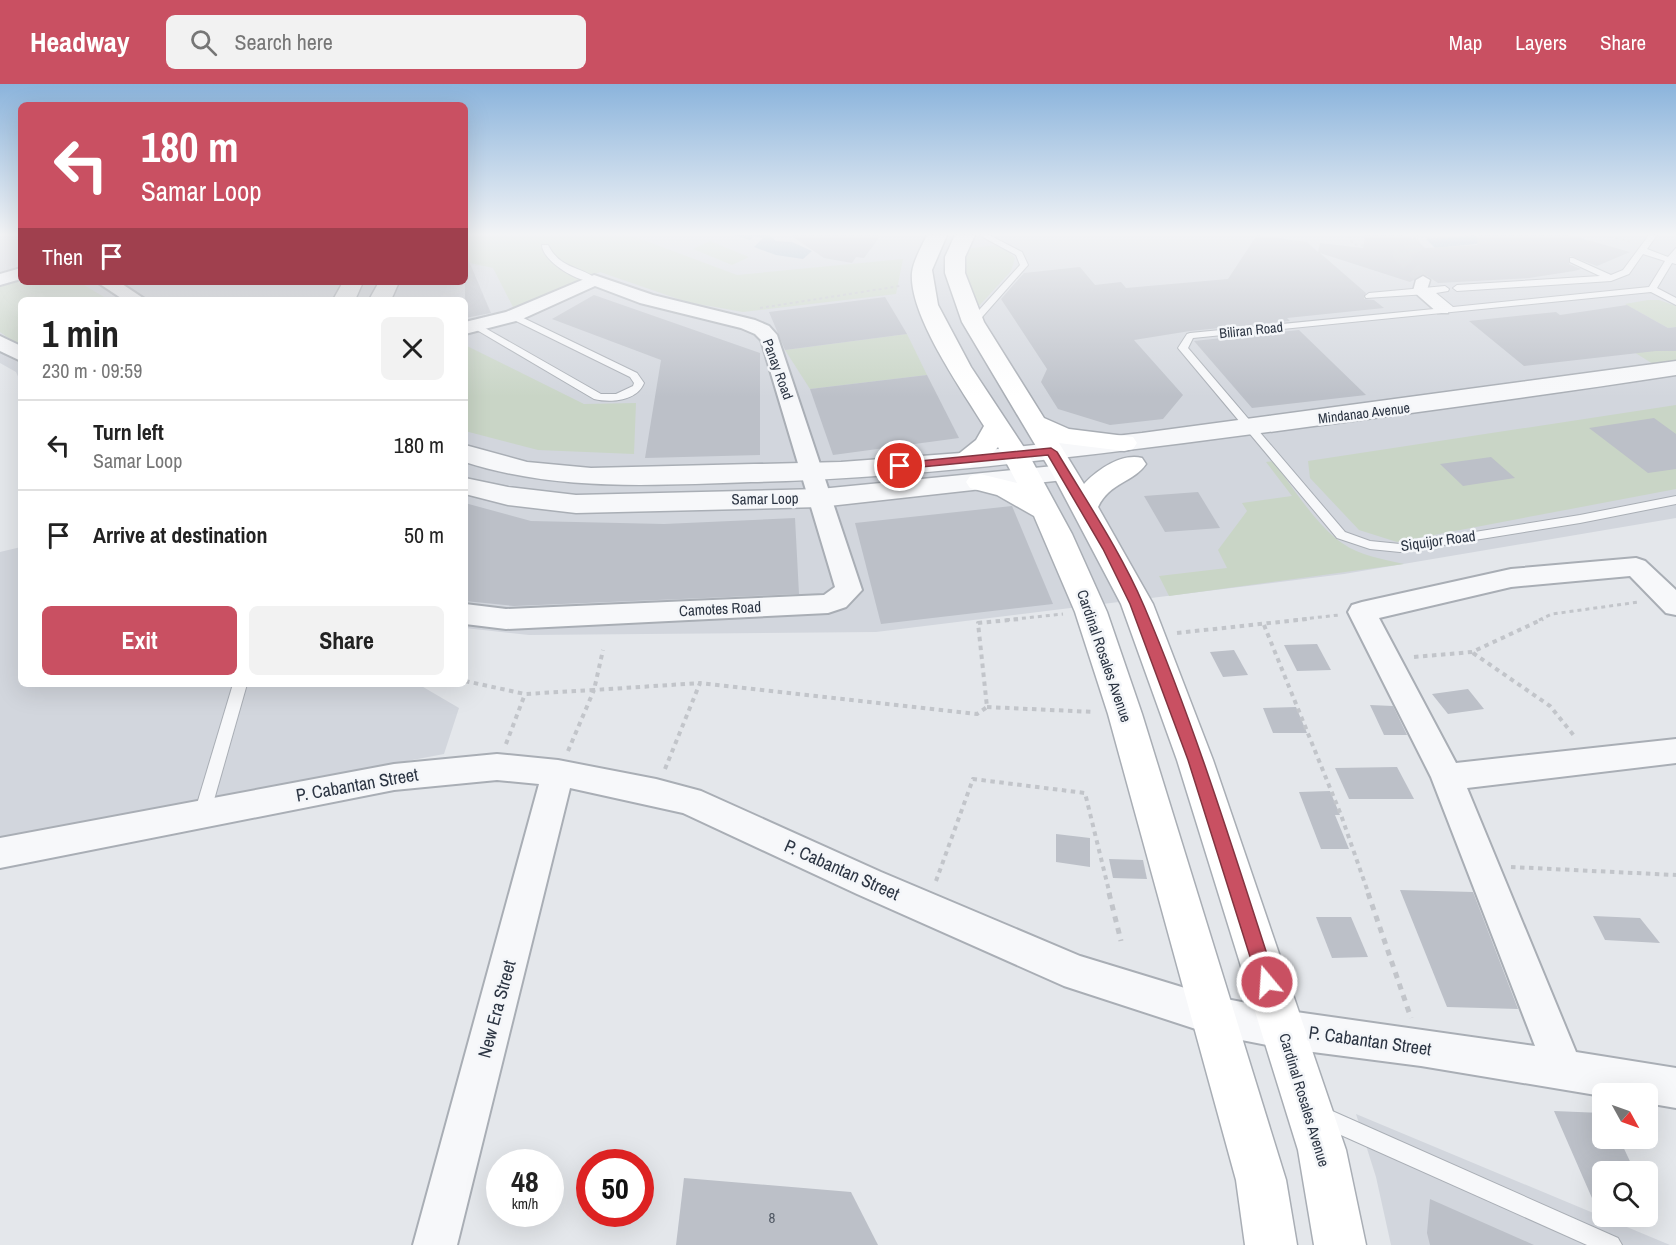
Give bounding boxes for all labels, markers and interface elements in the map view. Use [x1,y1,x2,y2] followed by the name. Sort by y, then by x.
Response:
[166,15,586,69] search box
[30,23,130,61] text: Headway
[187,26,220,59] icon: search
[235,27,333,57] text: Search here
[1449,28,1482,57] text: Map
[1515,28,1567,57] text: Layers
[1600,28,1646,57] text: Share
[141,119,239,175] text: 180 m
[42,126,120,204] icon: left
[141,173,262,209] text: Samar Loop
[95,240,128,273] icon: arrive
[42,242,83,272] text: Then
[42,310,119,358] text: 1 min
[381,317,444,380] button: close
[1218,318,1284,342] street label: Biliran Road
[759,336,797,402] street label: Panay Road
[42,357,142,384] text: 230 m · 09:59
[1317,398,1411,428] street label: Mindanao Avenue
[93,417,164,447] text: Turn left
[42,429,75,462] icon: left
[394,430,444,460] text: 180 m
[874,440,925,491] pin
[93,447,182,474] text: Samar Loop
[883,449,916,482] icon: arrive
[731,487,799,510] street label: Samar Loop
[42,519,75,552] icon: arrive
[93,520,267,550] text: Arrive at destination
[404,520,444,550] text: 50 m
[1399,525,1477,556] street label: Siquijor Road
[1072,587,1137,725] street label: Cardinal Rosales Avenue
[678,596,761,621] street label: Camotes Road
[42,606,237,675] button: Exit
[249,606,444,675] button: Share
[294,761,420,808] street label: P. Cabantan Street
[781,833,904,906] street label: P. Cabantan Street
[1235,950,1299,1014] position arrow
[471,957,522,1060] street label: New Era Street
[1307,1020,1433,1061] street label: P. Cabantan Street
[1274,1031,1335,1169] street label: Cardinal Rosales Avenue
[1592,1083,1658,1149] north arrow
[1592,1083,1658,1227] map controls
[576,1149,654,1227] speed limit sign: 50
[511,1161,539,1201] text: 48
[1592,1161,1658,1227] button: search
[512,1193,538,1214] text: km/h
[769,1207,776,1228] house number: 8

